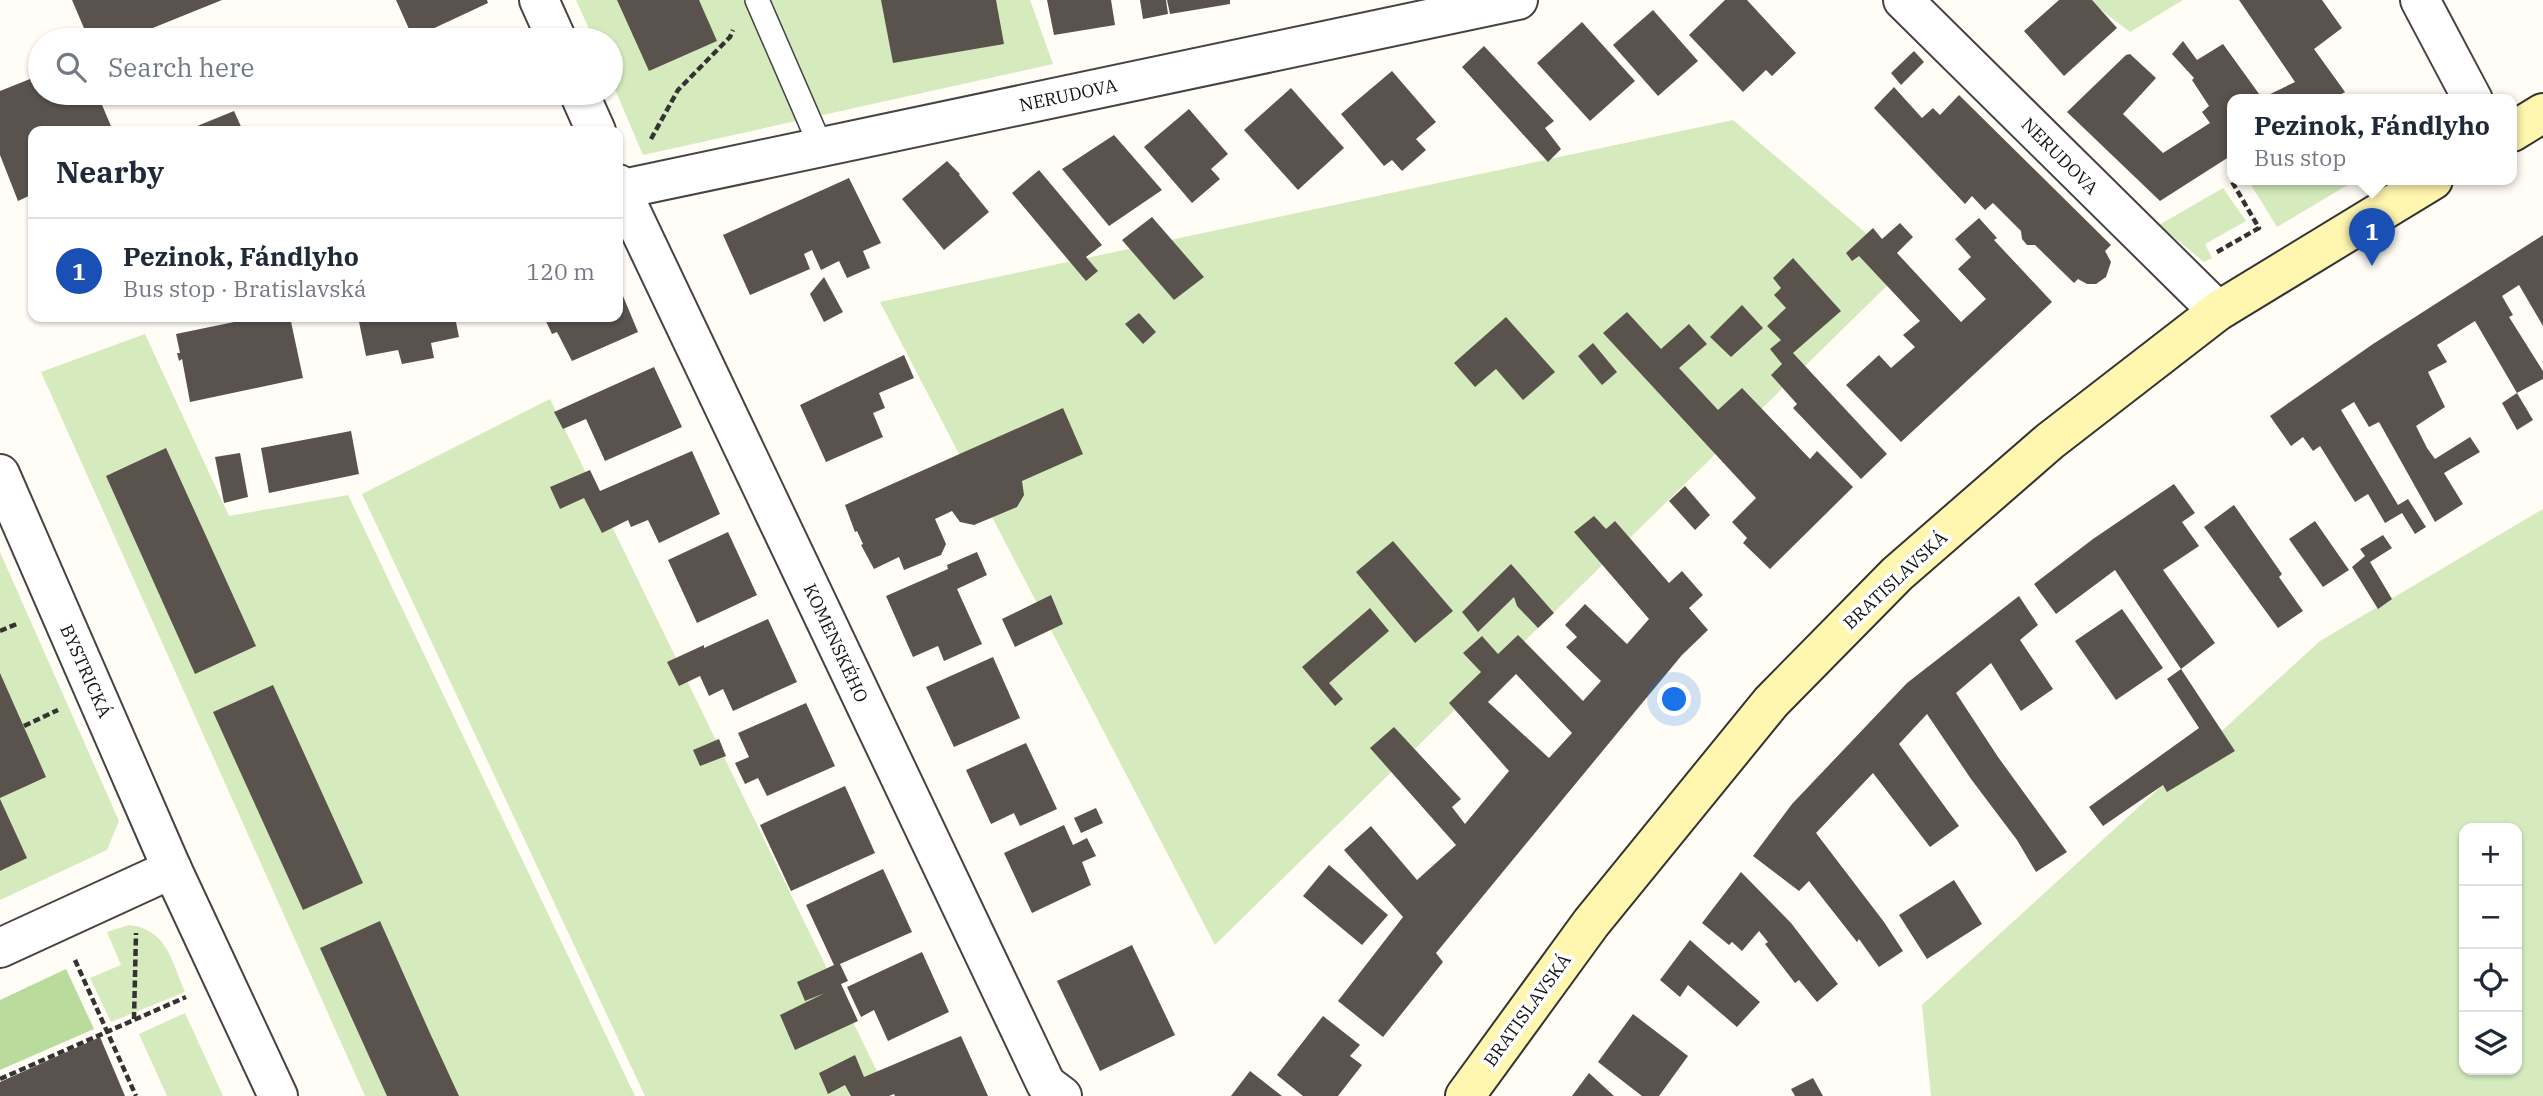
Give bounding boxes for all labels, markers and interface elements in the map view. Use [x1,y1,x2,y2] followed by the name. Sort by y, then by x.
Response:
[28,28,623,105] search box
[52,48,90,86] icon: search
[108,50,254,84] text: Search here
[1017,73,1120,117] street label: NERUDOVA
[2227,94,2517,185] popup
[2254,108,2490,142] text: Pezinok, Fándlyho
[2017,113,2104,200] street label: NERUDOVA
[2254,142,2346,172] text: Bus stop
[56,152,164,191] text: Nearby
[2349,208,2395,266] pin: 1
[123,239,359,273] text: Pezinok, Fándlyho
[72,256,86,286] text: 1
[526,256,595,286] text: 120 m
[123,273,367,303] text: Bus stop · Bratislavská
[1838,525,1952,634] street label: BRATISLAVSKÁ
[798,580,874,706] street label: KOMENSKÉHO
[55,621,117,722] street label: BYSTRICKÁ
[1657,682,1691,716] your location
[2459,823,2522,1075] map controls
[2459,823,2522,886] button: +
[2459,886,2522,949] button: −
[1478,949,1576,1071] street label: BRATISLAVSKÁ
[2459,949,2522,1012] button: locate
[2459,1012,2522,1075] button: layers

